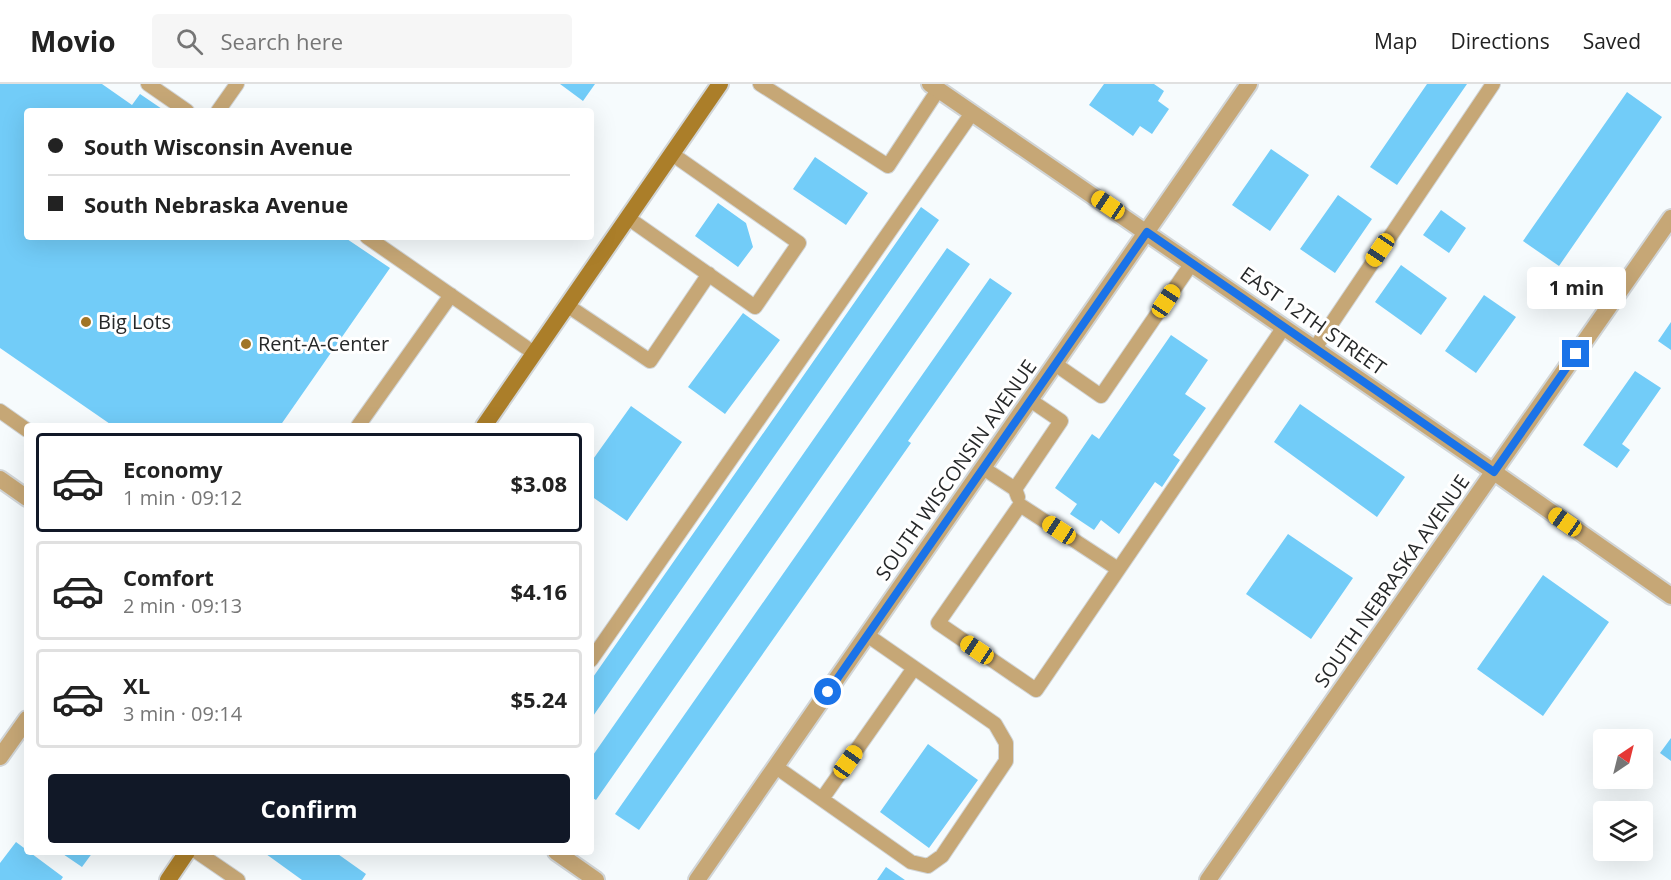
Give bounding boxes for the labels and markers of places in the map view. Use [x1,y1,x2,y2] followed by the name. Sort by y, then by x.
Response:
[98,308,171,335] place label: Big Lots
[79,315,93,329] marker: Big Lots
[258,330,389,357] place label: Rent-A-Center
[239,337,253,351] marker: Rent-A-Center

